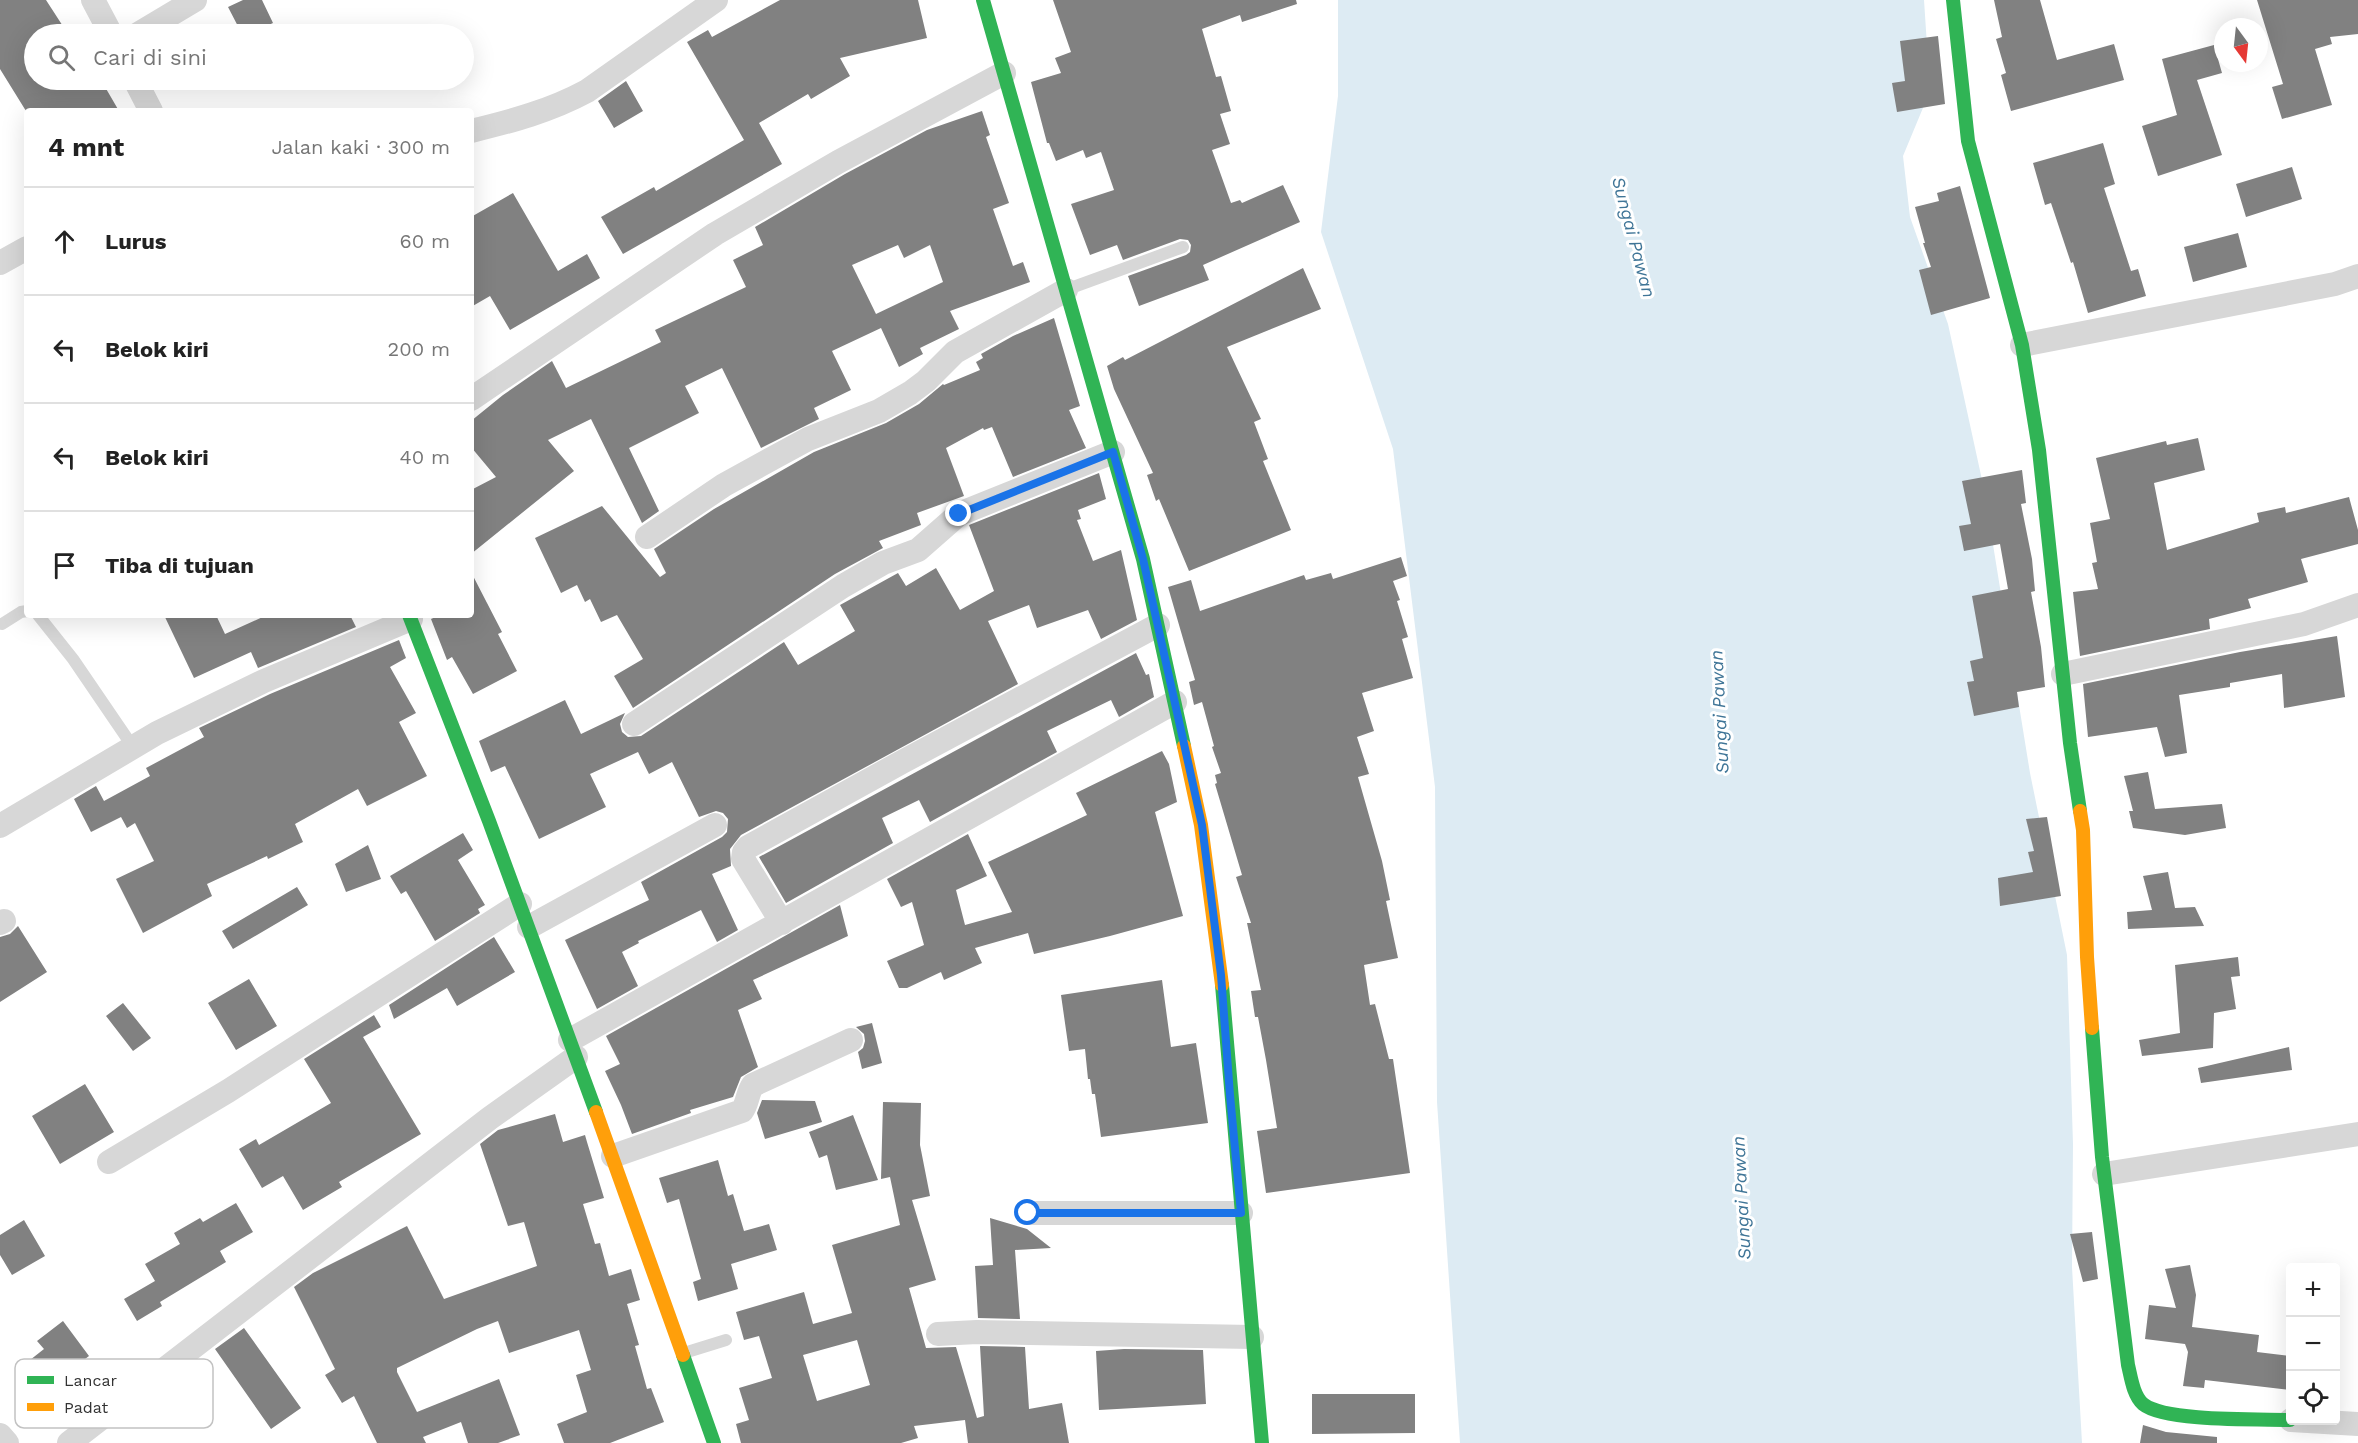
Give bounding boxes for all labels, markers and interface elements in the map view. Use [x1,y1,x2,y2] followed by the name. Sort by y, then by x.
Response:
[2214,18,2268,72] north arrow
[24,24,474,90] search box
[45,41,78,74] icon: search
[93,45,207,70] text: Cari di sini
[48,132,124,162] text: 4 mnt
[271,135,450,159] text: Jalan kaki · 300 m
[1608,174,1660,300] water label: Sungai Pawan
[48,225,81,258] icon: ahead
[105,229,167,254] text: Lurus
[400,229,450,253] text: 60 m
[48,333,81,366] icon: left
[105,337,209,362] text: Belok kiri
[388,337,450,361] text: 200 m
[48,441,81,474] icon: left
[105,445,209,470] text: Belok kiri
[399,445,450,469] text: 40 m
[945,500,971,526] route end
[48,549,81,582] icon: arrive
[105,553,254,578] text: Tiba di tujuan
[1705,650,1733,774] water label: Sungai Pawan
[1727,1136,1755,1260] water label: Sungai Pawan
[1014,1199,1040,1225] route start
[2286,1263,2340,1425] map controls
[2286,1263,2340,1317] button: +
[2286,1317,2340,1371] button: −
[15,1359,213,1428] legend
[64,1371,118,1390] text: Lancar
[2286,1371,2340,1425] button: locate
[64,1398,109,1417] text: Padat

